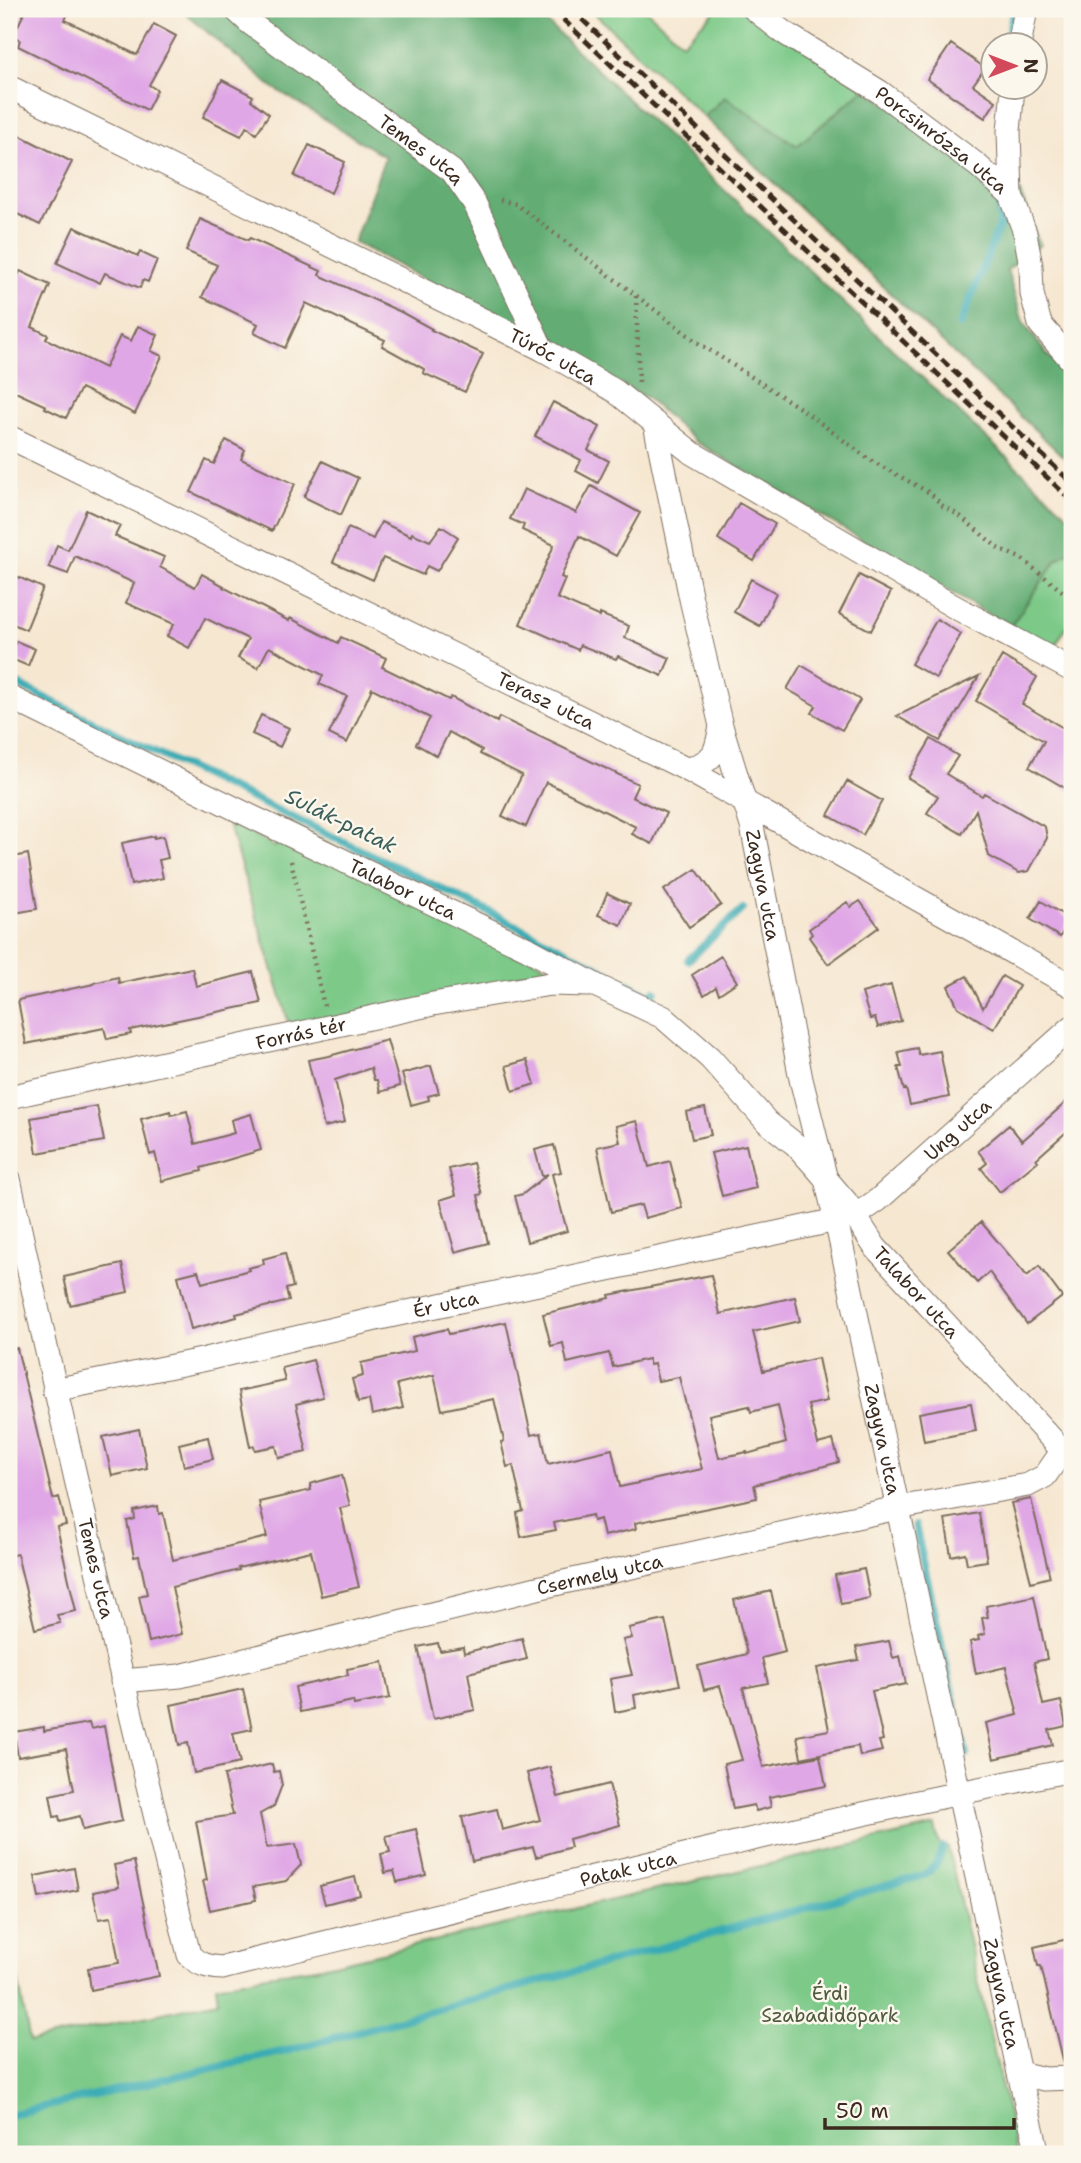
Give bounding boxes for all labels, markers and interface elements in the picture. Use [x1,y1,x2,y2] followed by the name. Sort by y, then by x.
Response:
[979,32,1050,102] north arrow
[1018,58,1043,74] text: N
[870,80,1013,199] street label: Porcsinrózsa utca
[374,109,470,190] street label: Temes utca
[505,322,601,390] street label: Túróc utca
[493,666,599,735] street label: Terasz utca
[280,782,402,860] water label: Sulák-patak
[740,827,786,943] street label: Zagyva utca
[345,853,461,925] street label: Talabor utca
[253,1011,349,1055] street label: Forrás tér
[918,1093,996,1166] street label: Ung utca
[868,1241,965,1344] street label: Talabor utca
[410,1285,481,1323] street label: Ér utca
[859,1381,907,1497] street label: Zagyva utca
[73,1516,120,1621] street label: Temes utca
[534,1548,665,1600] street label: Csermely utca
[577,1845,679,1892] street label: Patak utca
[978,1936,1026,2051] street label: Zagyva utca
[761,1980,899,2028] park label: Érdi Szabadidőpark
[825,2086,1014,2130] scale bar
[836,2097,889,2125] text: 50 m

